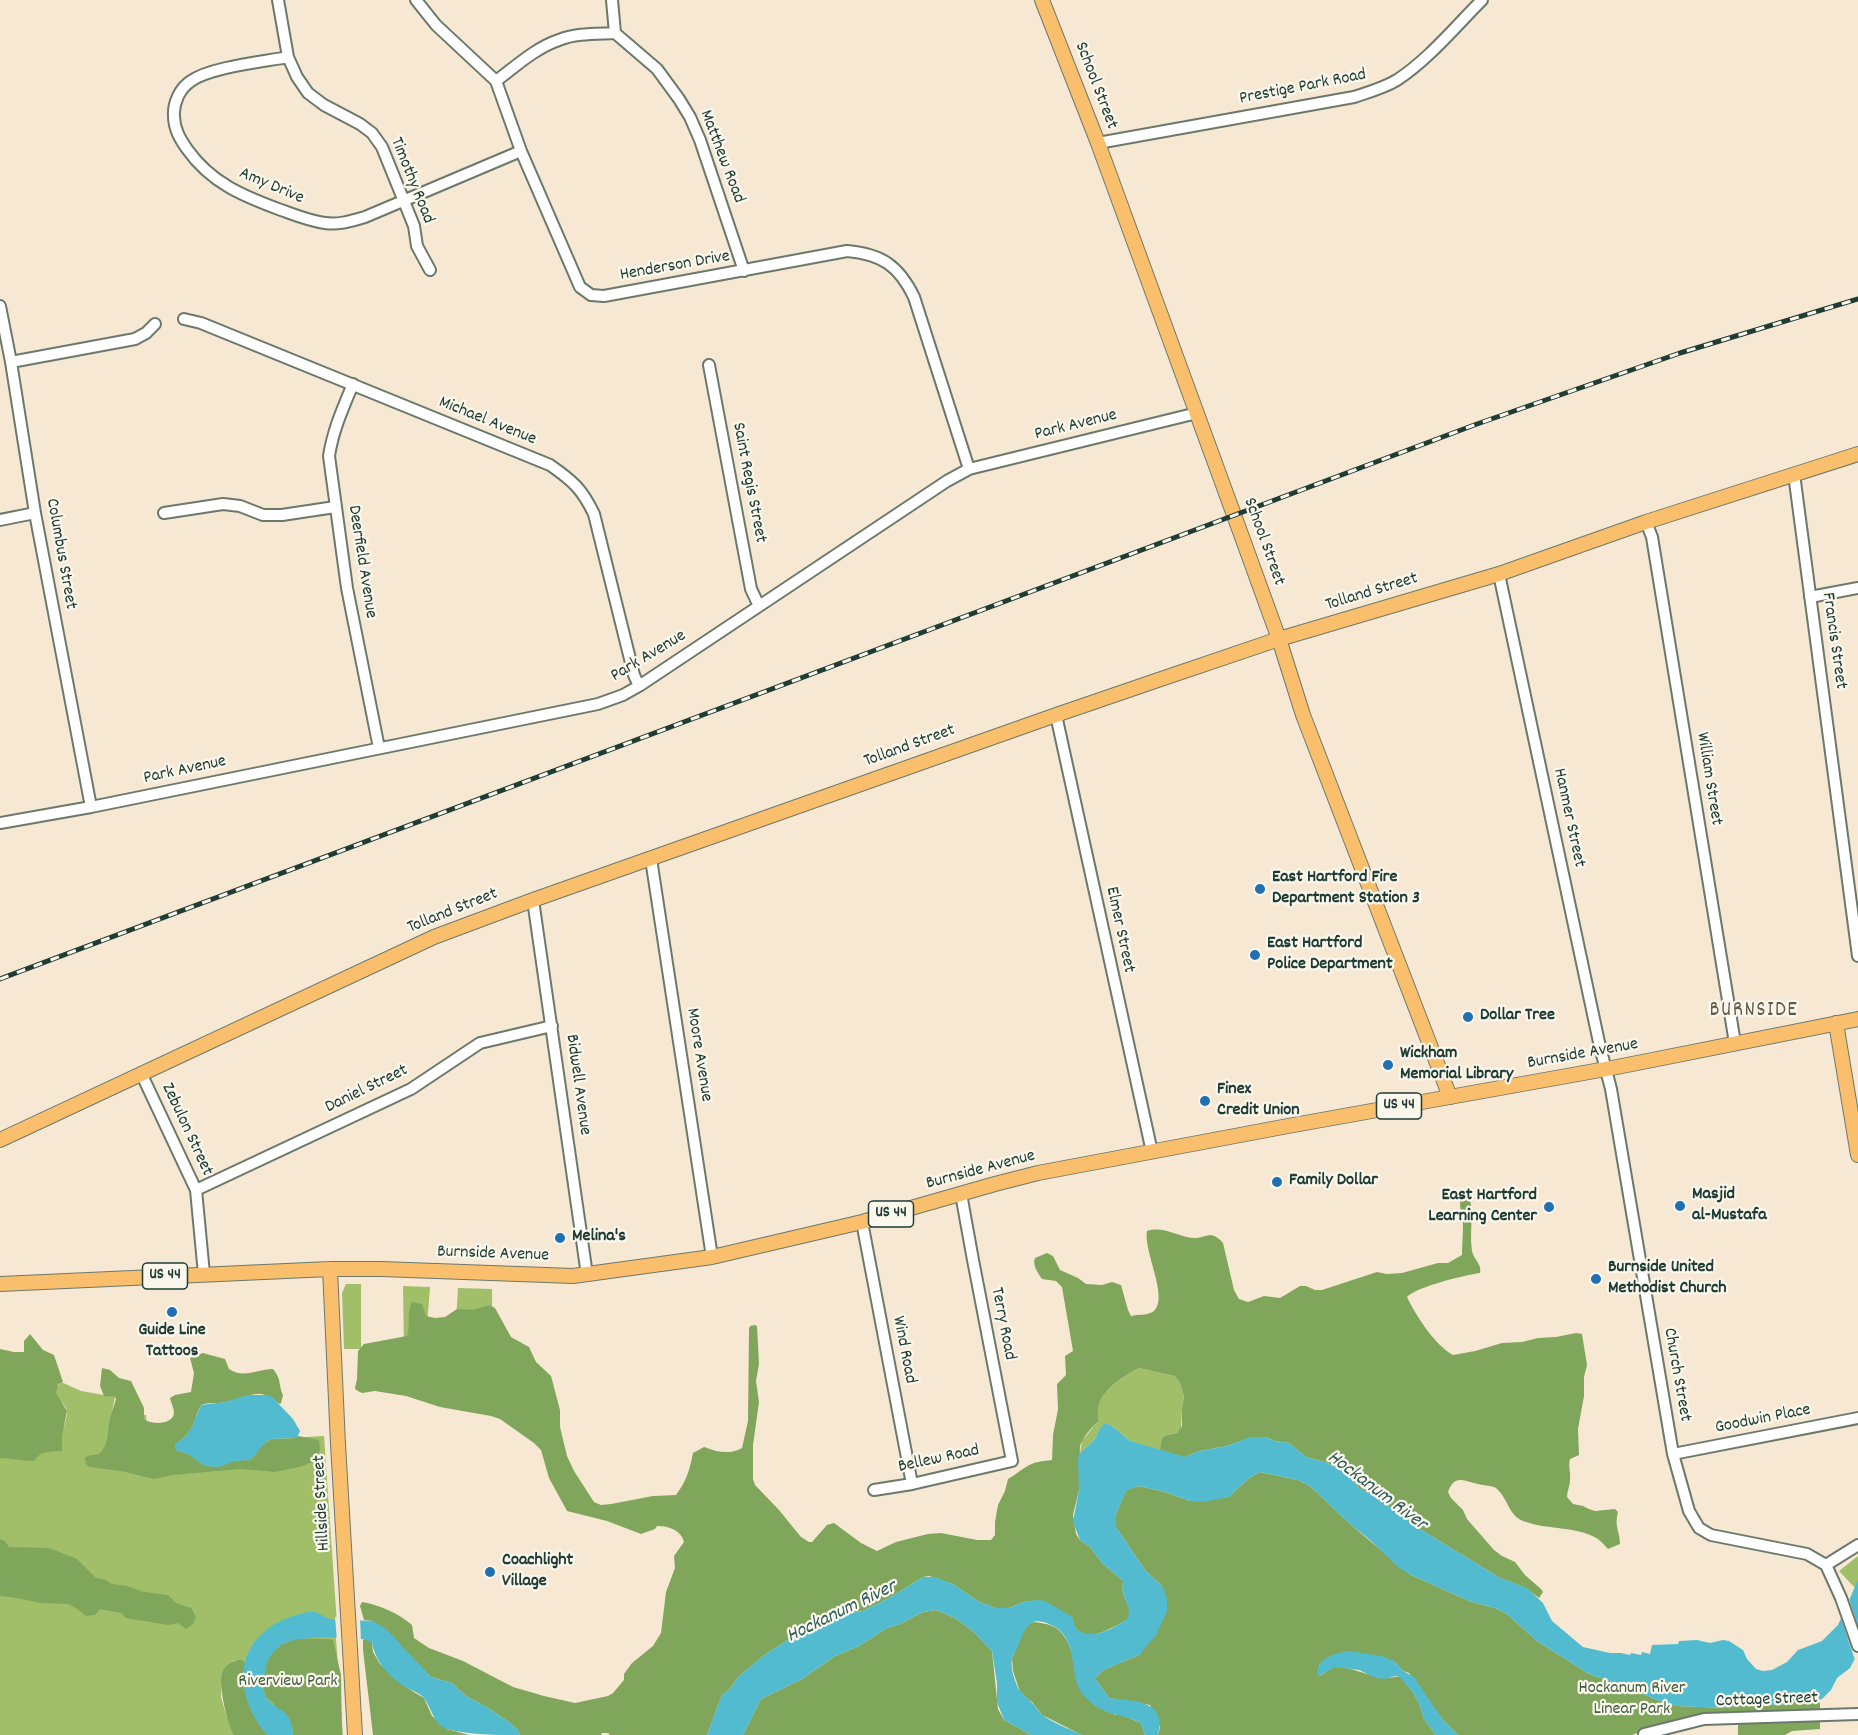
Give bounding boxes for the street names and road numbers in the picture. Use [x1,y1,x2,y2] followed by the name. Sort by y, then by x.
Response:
[1069,39,1121,133] street label: School Street
[1238,65,1368,111] street label: Prestige Park Road
[693,107,749,207] street label: Matthew Road
[384,135,438,227] street label: Timothy Road
[235,164,307,210] street label: Amy Drive
[618,247,732,287] street label: Henderson Drive
[435,393,539,451] street label: Michael Avenue
[1033,405,1119,447] street label: Park Avenue
[726,421,770,545] street label: Saint Regis Street
[1237,495,1289,589] street label: School Street
[40,497,80,611] street label: Columbus Street
[341,504,381,620] street label: Deerfield Avenue
[1323,569,1421,617] street label: Tolland Street
[1816,591,1850,691] street label: Francis Street
[607,626,691,688] street label: Park Avenue
[862,721,958,773] street label: Tolland Street
[1690,731,1726,827] street label: William Street
[142,752,228,790] street label: Park Avenue
[1547,766,1589,870] street label: Hanmer Street
[405,884,501,940] street label: Tolland Street
[1099,885,1139,975] street label: Elmer Street
[680,1007,716,1103] street label: Moore Avenue
[559,1033,595,1137] street label: Bidwell Avenue
[1526,1035,1640,1075] street label: Burnside Avenue
[322,1061,412,1119] street label: Daniel Street
[155,1080,217,1180] street label: Zebulon Street
[1376,1093,1422,1119] road number: US 44
[924,1146,1038,1196] street label: Burnside Avenue
[868,1201,914,1227] road number: US 44
[437,1242,549,1268] street label: Burnside Avenue
[142,1263,188,1289] road number: US 44
[984,1286,1020,1362] street label: Terry Road
[886,1314,920,1386] street label: Wind Road
[1657,1326,1695,1424] street label: Church Street
[1713,1400,1813,1440] street label: Goodwin Place
[896,1441,982,1479] street label: Bellew Road
[310,1454,336,1552] street label: Hillside Street
[1716,1688,1818,1714] street label: Cottage Street

